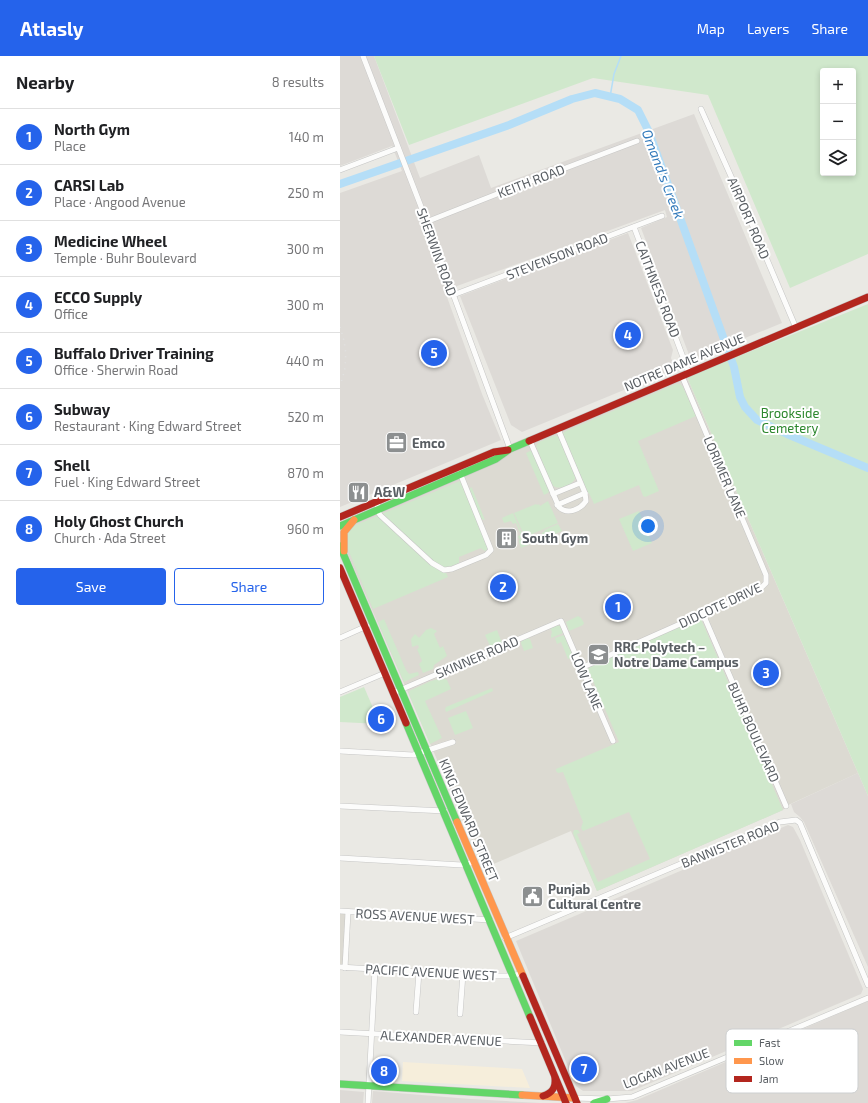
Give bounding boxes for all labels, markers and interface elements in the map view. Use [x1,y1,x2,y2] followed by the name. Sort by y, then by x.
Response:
[20,17,84,40] text: Atlasly
[697,20,725,37] text: Map
[747,20,789,37] text: Layers
[811,20,848,37] text: Share
[820,68,856,176] map controls
[820,68,856,104] button: +
[16,72,74,92] text: Nearby
[272,74,324,90] text: 8 results
[820,104,856,140] button: −
[54,120,130,138] text: North Gym
[639,127,688,221] water label: Omand's Creek
[26,129,32,145] text: 1
[289,129,324,145] text: 140 m
[54,138,86,154] text: Place
[820,140,856,176] button: layers
[495,161,567,201] street label: KEITH ROAD
[725,175,773,261] street label: AIRPORT ROAD
[54,176,124,194] text: CARSI Lab
[25,185,33,201] text: 2
[288,185,324,201] text: 250 m
[54,194,186,210] text: Place · Angood Avenue
[414,206,460,298] street label: SHERWIN ROAD
[504,229,610,283] street label: STEVENSON ROAD
[54,232,167,250] text: Medicine Wheel
[632,238,684,340] street label: CAITHNESS ROAD
[25,241,33,257] text: 3
[287,241,324,257] text: 300 m
[54,250,197,266] text: Temple · Buhr Boulevard
[54,288,142,306] text: ECCO Supply
[25,297,33,313] text: 4
[287,297,324,313] text: 300 m
[54,306,88,322] text: Office
[615,320,641,350] pin: 4
[621,329,747,395] street label: NOTRE DAME AVENUE
[421,338,447,368] pin: 5
[54,344,214,362] text: Buffalo Driver Training
[25,353,33,369] text: 5
[286,353,324,369] text: 440 m
[54,362,178,378] text: Office · Sherwin Road
[54,400,110,418] text: Subway
[761,405,819,436] park label: Brookside Cemetery
[25,409,33,425] text: 6
[288,409,324,425] text: 520 m
[54,418,242,434] text: Restaurant · King Edward Street
[384,430,410,456] office icon: Emco
[701,434,749,520] street label: LORIMER LANE
[412,435,445,451] place label: Emco
[54,456,90,474] text: Shell
[26,465,32,481] text: 7
[287,465,324,481] text: 870 m
[54,474,200,490] text: Fuel · King Edward Street
[345,479,371,505] restaurant icon: A&W
[374,484,405,500] place label: A&W
[54,512,184,530] text: Holy Ghost Church
[638,516,658,536] your location
[25,521,33,537] text: 8
[287,521,324,537] text: 960 m
[494,525,520,551] building icon: South Gym
[54,530,166,546] text: Church · Ada Street
[522,530,588,546] place label: South Gym
[16,568,166,605] button: Save
[174,568,324,605] button: Share
[490,572,516,602] pin: 2
[676,579,764,631] street label: DIDCOTE DRIVE
[605,592,631,622] pin: 1
[433,632,521,682] street label: SKINNER ROAD
[614,639,739,670] place label: RRC Polytech – Notre Dame Campus
[586,641,612,667] school or university icon: RRC Polytech – Notre Dame Campus
[568,650,606,712] street label: LOW LANE
[753,658,779,688] pin: 3
[725,679,783,785] street label: BUHR BOULEVARD
[368,704,394,734] pin: 6
[436,756,502,884] street label: KING EDWARD STREET
[679,817,781,871] street label: BANNISTER ROAD
[548,881,641,912] place label: Punjab Cultural Centre
[519,883,545,909] public building icon: Punjab Cultural Centre
[355,905,475,927] street label: ROSS AVENUE WEST
[365,961,498,983] street label: PACIFIC AVENUE WEST
[380,1027,502,1049] street label: ALEXANDER AVENUE
[726,1029,858,1093] legend
[759,1036,781,1049] text: Fast
[621,1044,711,1092] street label: LOGAN AVENUE
[571,1054,597,1084] pin: 7
[759,1054,784,1067] text: Slow
[371,1056,397,1086] pin: 8
[759,1072,778,1085] text: Jam

